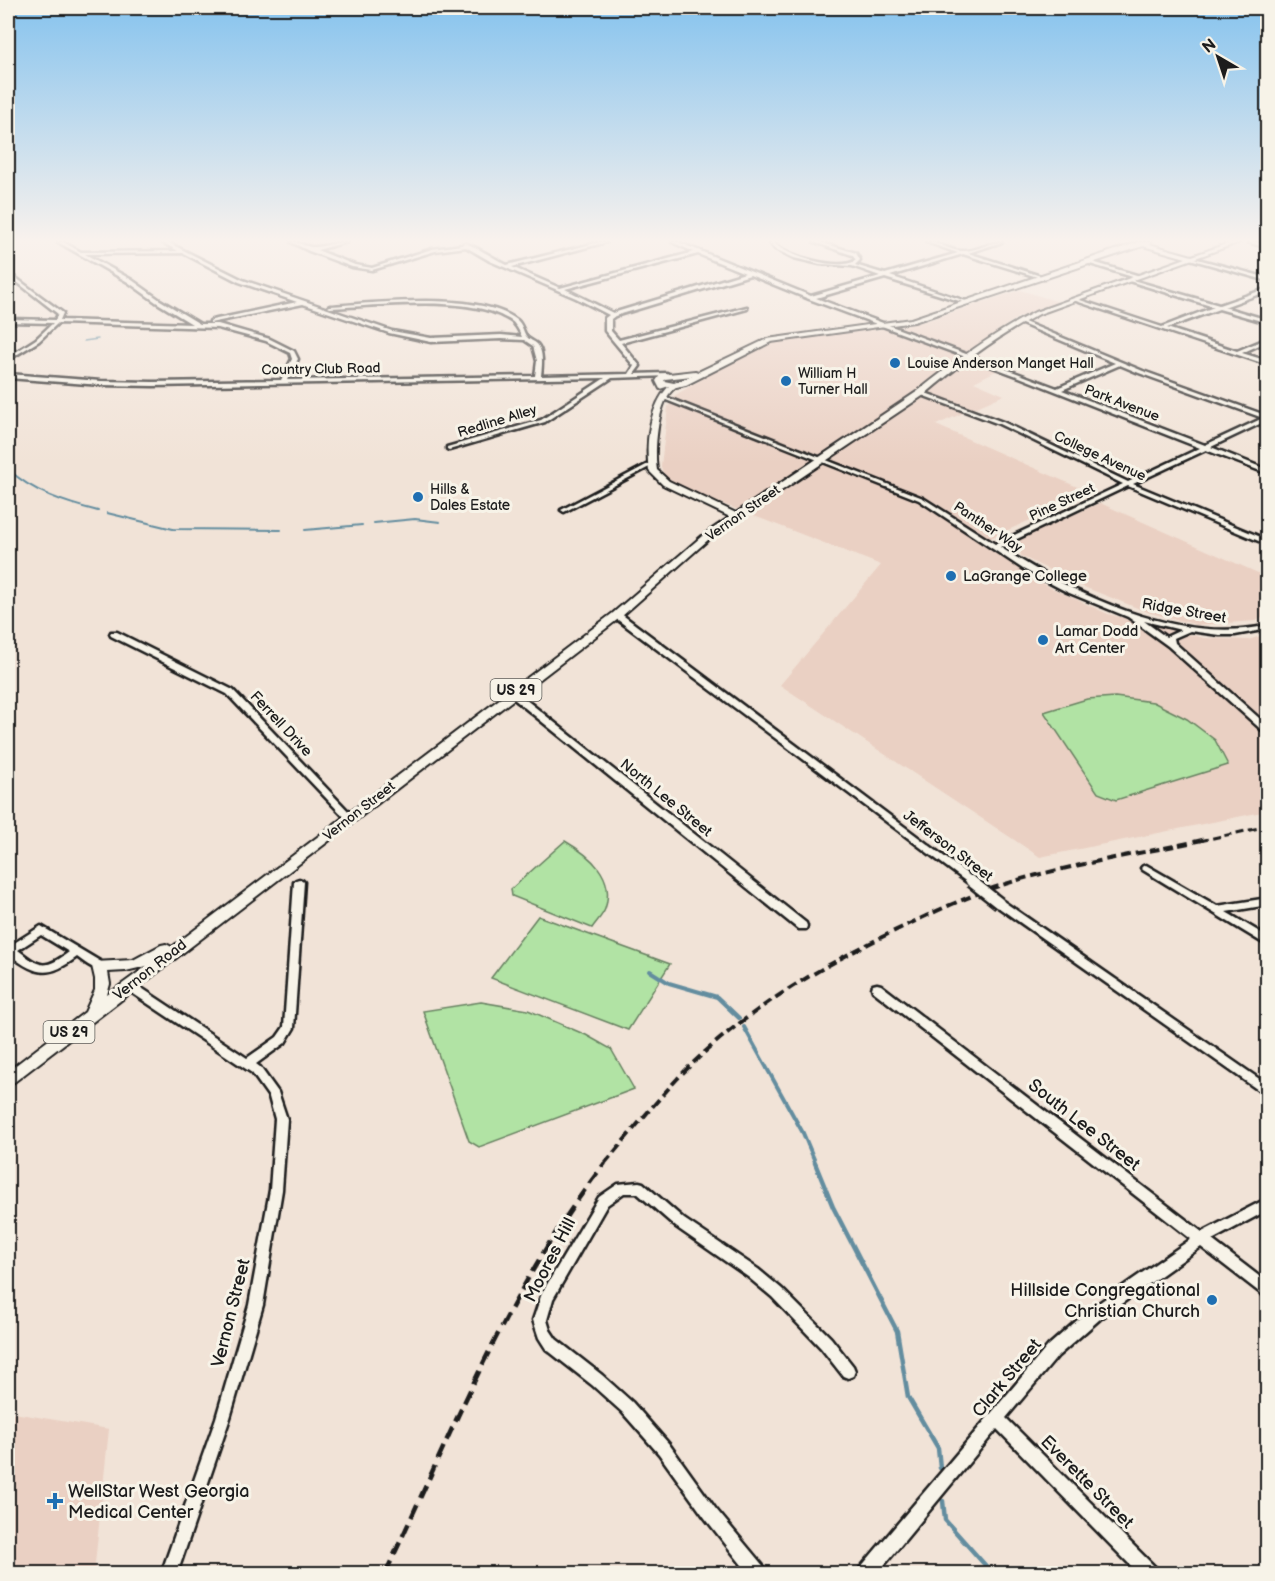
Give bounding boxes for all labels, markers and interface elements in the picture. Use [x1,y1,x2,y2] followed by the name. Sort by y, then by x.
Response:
[1188,27,1248,87] north arrow
[1199,35,1220,58] text: N
[907,355,1094,372] place label: Louise Anderson Manget Hall
[888,356,902,370] marker: Louise Anderson Manget Hall
[261,359,381,379] street label: Country Club Road
[798,365,868,398] place label: William H Turner Hall
[779,374,793,388] marker: William H Turner Hall
[1082,381,1162,425] street label: Park Avenue
[455,401,539,441] street label: Redline Alley
[1051,427,1149,485] street label: College Avenue
[1027,479,1098,525] street label: Pine Street
[430,481,510,514] place label: Hills & Dales Estate
[703,481,784,545] street label: Vernon Street
[411,490,425,504] marker: Hills & Dales Estate
[951,498,1026,556] street label: Panther Way
[963,567,1087,586] place label: LaGrange College
[944,569,958,583] marker: LaGrange College
[1140,594,1228,628] street label: Ridge Street
[1055,622,1138,658] place label: Lamar Dodd Art Center
[1036,633,1050,647] marker: Lamar Dodd Art Center
[490,679,542,701] road number: US 29
[246,687,316,761] street label: Ferrell Drive
[616,755,716,841] street label: North Lee Street
[320,777,399,844] street label: Vernon Street
[899,806,997,886] street label: Jefferson Street
[109,935,191,1005] street label: Vernon Road
[44,1021,94,1043] road number: US 29
[1024,1075,1145,1176] street label: South Lee Street
[520,1214,580,1306] street label: Moores Hill
[207,1256,255,1370] street label: Vernon Street
[1010,1280,1200,1322] place label: Hillside Congregational Christian Church
[1205,1293,1219,1307] marker: Hillside Congregational Christian Church
[968,1334,1046,1422] street label: Clark Street
[1036,1431,1138,1533] street label: Everette Street
[68,1481,249,1523] place label: WellStar West Georgia Medical Center
[46,1492,64,1510] marker: WellStar West Georgia Medical Center

